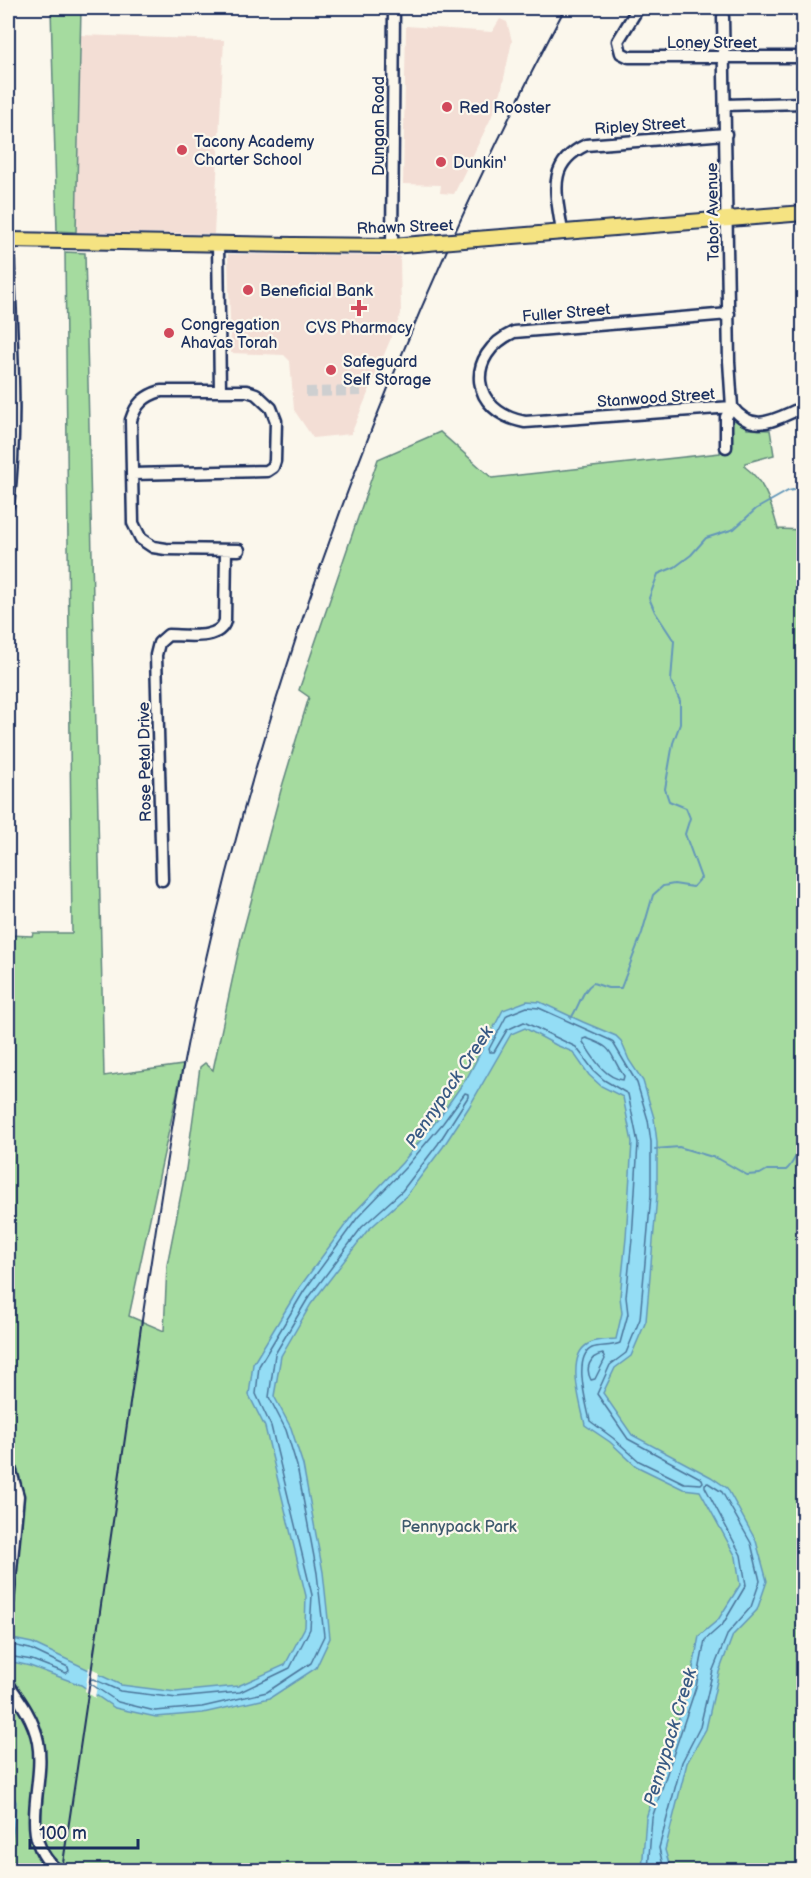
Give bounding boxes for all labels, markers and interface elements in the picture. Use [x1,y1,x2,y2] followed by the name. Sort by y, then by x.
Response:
[667,34,757,53] street label: Loney Street
[370,76,389,176] street label: Dungan Road
[459,99,551,118] place label: Red Rooster
[440,100,454,114] marker: Red Rooster
[594,114,686,139] street label: Ripley Street
[194,133,315,170] place label: Tacony Academy Charter School
[175,143,189,157] marker: Tacony Academy Charter School
[453,154,506,173] place label: Dunkin'
[434,155,448,169] marker: Dunkin'
[703,162,724,262] street label: Tabor Avenue
[356,216,454,239] street label: Rhawn Street
[260,282,373,301] place label: Beneficial Bank
[241,283,255,297] marker: Beneficial Bank
[521,300,611,327] street label: Fuller Street
[352,301,366,315] marker: CVS Pharmacy
[181,316,280,353] place label: Congregation Ahavas Torah
[306,319,413,338] place label: CVS Pharmacy
[162,326,176,340] marker: Congregation Ahavas Torah
[343,353,432,390] place label: Safeguard Self Storage
[324,363,338,377] marker: Safeguard Self Storage
[597,385,716,412] street label: Stanwood Street
[135,701,156,822] street label: Rose Petal Drive
[401,1021,499,1152] water label: Pennypack Creek
[401,1518,517,1537] park label: Pennypack Park
[640,1665,702,1808] water label: Pennypack Creek
[30,1812,138,1850] scale bar
[39,1823,87,1844] text: 100 m

